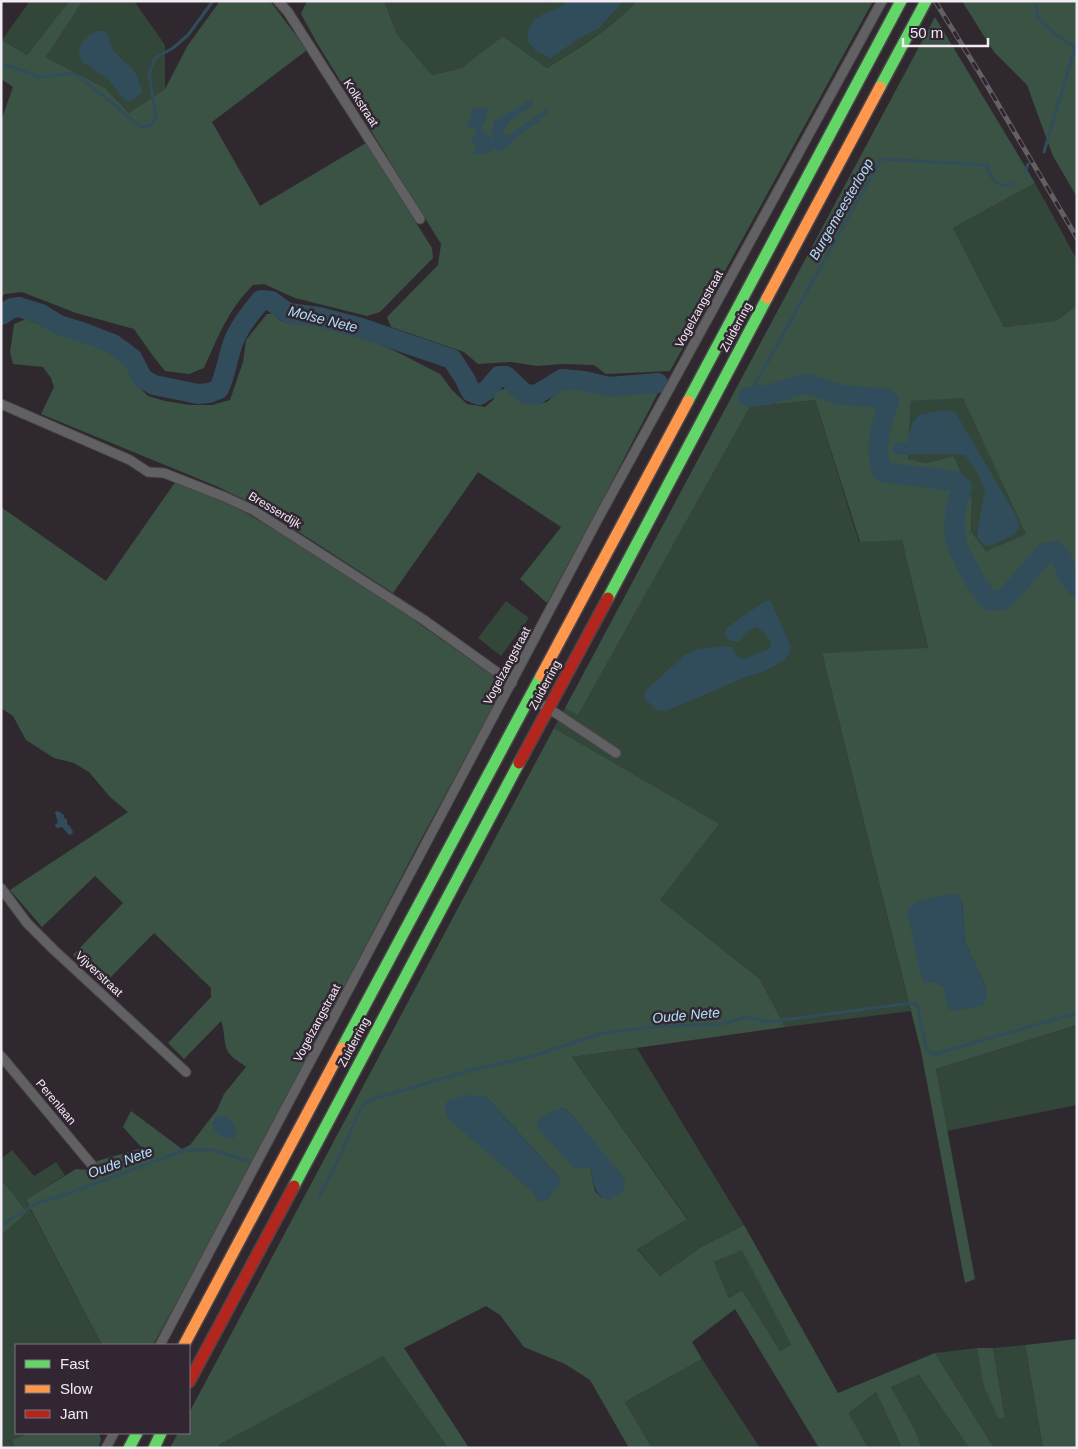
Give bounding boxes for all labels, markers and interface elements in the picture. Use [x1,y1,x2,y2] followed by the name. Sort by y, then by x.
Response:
[903,15,988,47] scale bar
[910,24,943,41] text: 50 m
[341,77,382,130] street label: Kolkstraat
[805,155,877,263] water label: Burgemeesterloop
[672,267,726,350] street label: Vogelzangstraat
[717,300,755,354] street label: Zuiderring
[287,303,359,335] water label: Molse Nete
[246,489,305,532] street label: Bresserdijk
[481,624,534,707] street label: Vogelzangstraat
[526,658,564,712] street label: Zuiderring
[72,948,126,1000] street label: Vijverstraat
[291,981,344,1064] street label: Vogelzangstraat
[652,1004,721,1026] water label: Oude Nete
[335,1015,373,1069] street label: Zuiderring
[33,1077,79,1127] street label: Perenlaan
[85,1143,155,1181] water label: Oude Nete
[15,1344,190,1434] legend
[60,1355,90,1372] text: Fast
[60,1380,93,1397] text: Slow
[60,1405,88,1422] text: Jam

